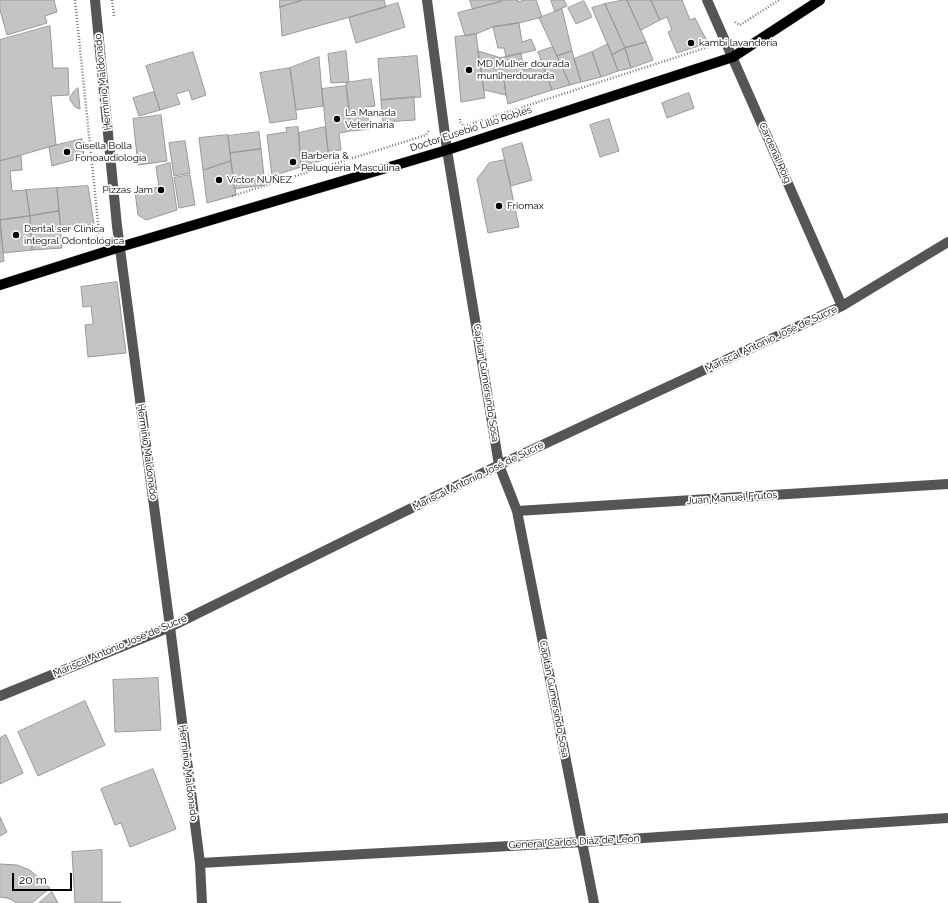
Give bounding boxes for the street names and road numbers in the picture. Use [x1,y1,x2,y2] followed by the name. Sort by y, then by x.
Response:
[92,33,114,131] street label: Herminio Maldonado
[409,104,533,154] street label: Doctor Eusebio Lillo Robles
[756,121,794,185] street label: Cardenal Roig
[703,303,839,375] street label: Mariscal Antonio José de Sucre
[471,323,501,443] street label: Capitán Gumersindo Sosa
[134,403,160,501] street label: Herminio Maldonado
[410,439,546,513] street label: Mariscal Antonio José de Sucre
[686,489,778,507] street label: Juan Manuel Frutos
[51,612,189,680] street label: Mariscal Antonio José de Sucre
[537,639,571,759] street label: Capitán Gumersindo Sosa
[176,724,200,822] street label: Herminio Maldonado
[508,833,640,851] street label: General Carlos Diáz de León

